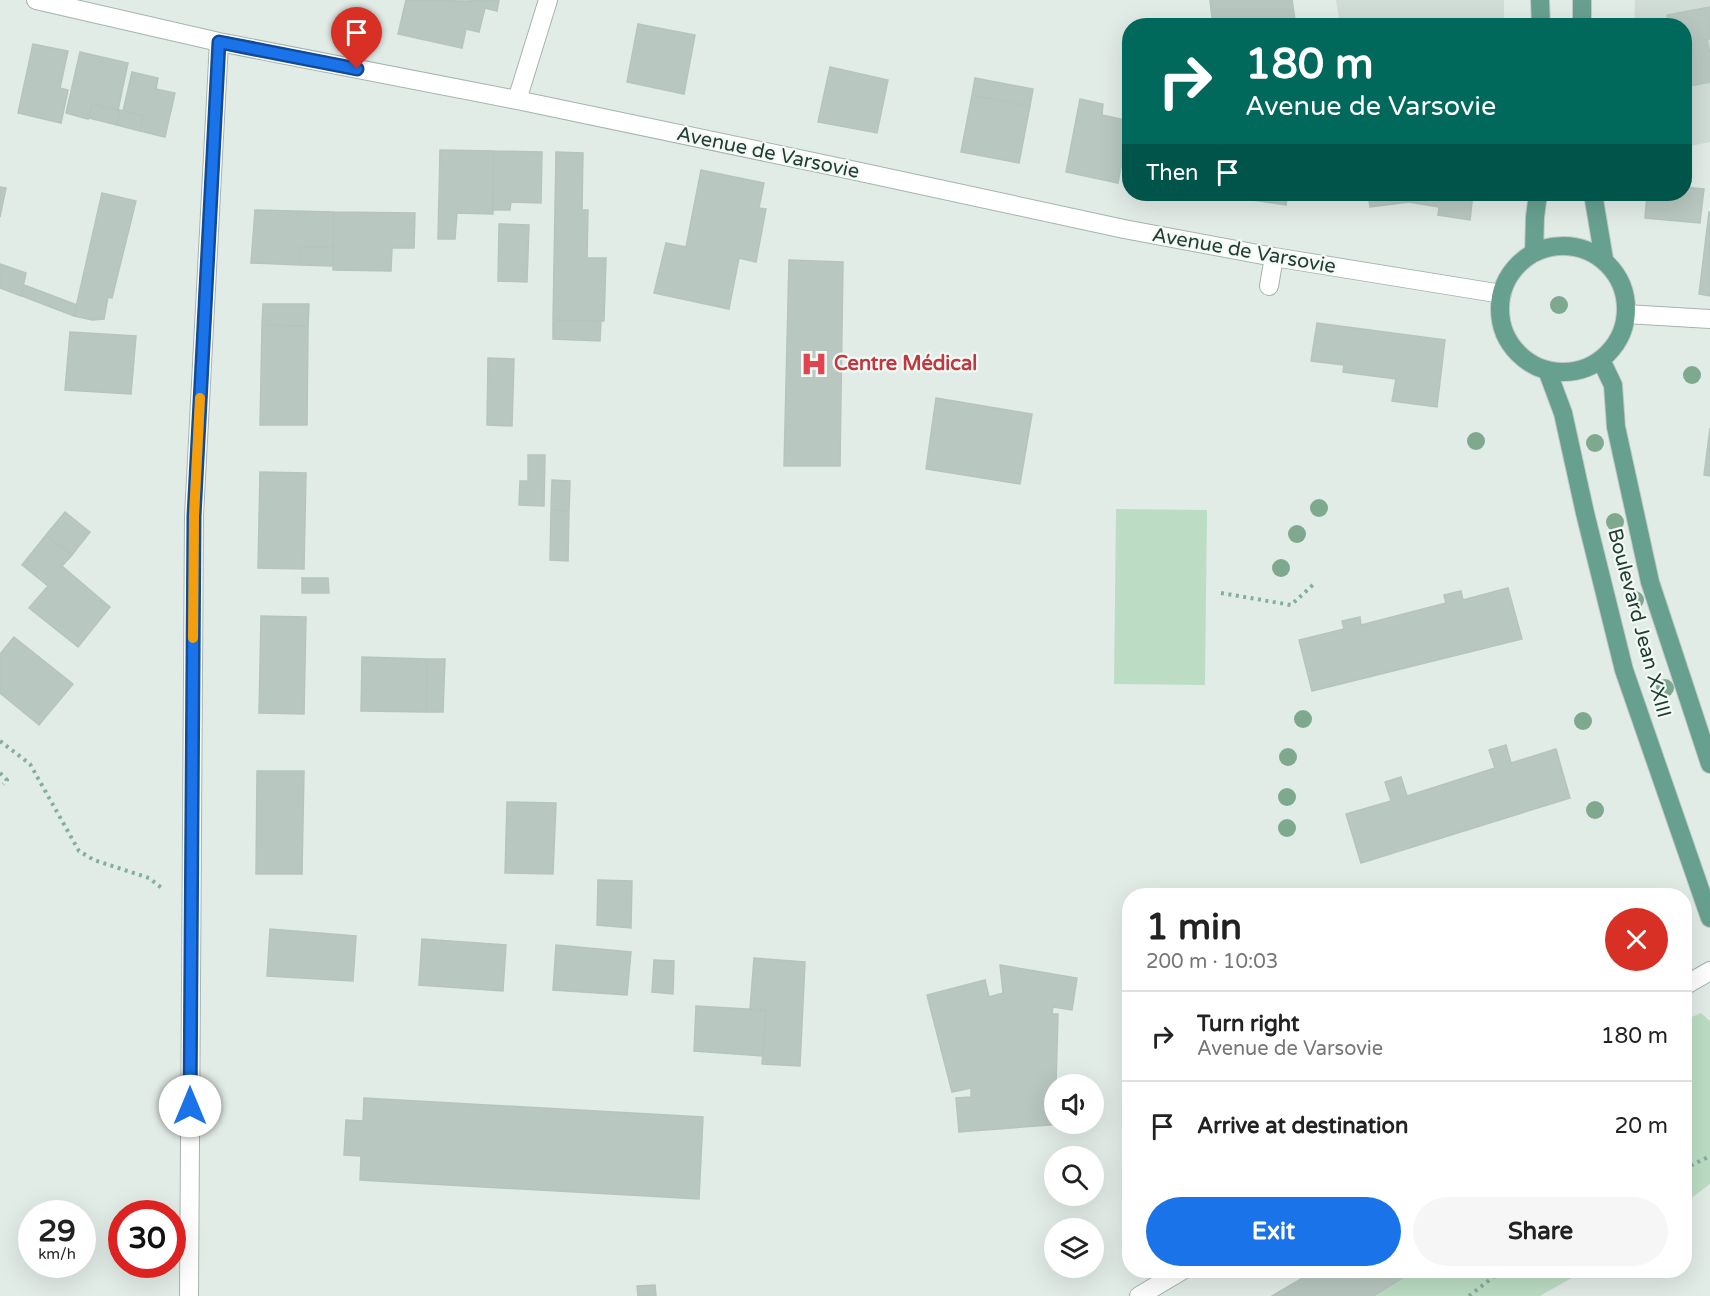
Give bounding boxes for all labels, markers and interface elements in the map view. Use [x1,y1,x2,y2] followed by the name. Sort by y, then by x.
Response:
[331,7,382,69] pin
[340,16,373,49] icon: arrive
[1245,39,1374,90] text: 180 m
[1146,42,1224,120] icon: right
[1245,90,1496,123] text: Avenue de Varsovie
[674,122,862,184] street label: Avenue de Varsovie
[1211,156,1244,189] icon: arrive
[1146,160,1199,186] text: Then
[1150,223,1338,279] street label: Avenue de Varsovie
[799,349,829,379] hospital icon: Centre Médical
[834,352,977,376] place label: Centre Médical
[1602,526,1676,720] street label: Boulevard Jean XXIII
[1146,906,1242,949] text: 1 min
[1605,908,1668,971] button: close
[1146,950,1278,974] text: 200 m · 10:03
[1197,1011,1299,1037] text: Turn right
[1146,1020,1179,1053] icon: right
[1601,1023,1668,1049] text: 180 m
[1197,1037,1383,1061] text: Avenue de Varsovie
[158,1074,222,1138] position arrow
[1044,1074,1104,1278] map controls
[1044,1074,1104,1134] button: sound
[1146,1110,1179,1143] icon: arrive
[1197,1113,1408,1139] text: Arrive at destination
[1614,1113,1668,1139] text: 20 m
[1044,1146,1104,1206] button: search
[1146,1197,1401,1266] button: Exit
[1413,1197,1668,1266] button: Share
[108,1200,186,1278] speed limit sign: 30
[38,1213,76,1250] text: 29
[1044,1218,1104,1278] button: layers
[38,1245,76,1263] text: km/h

